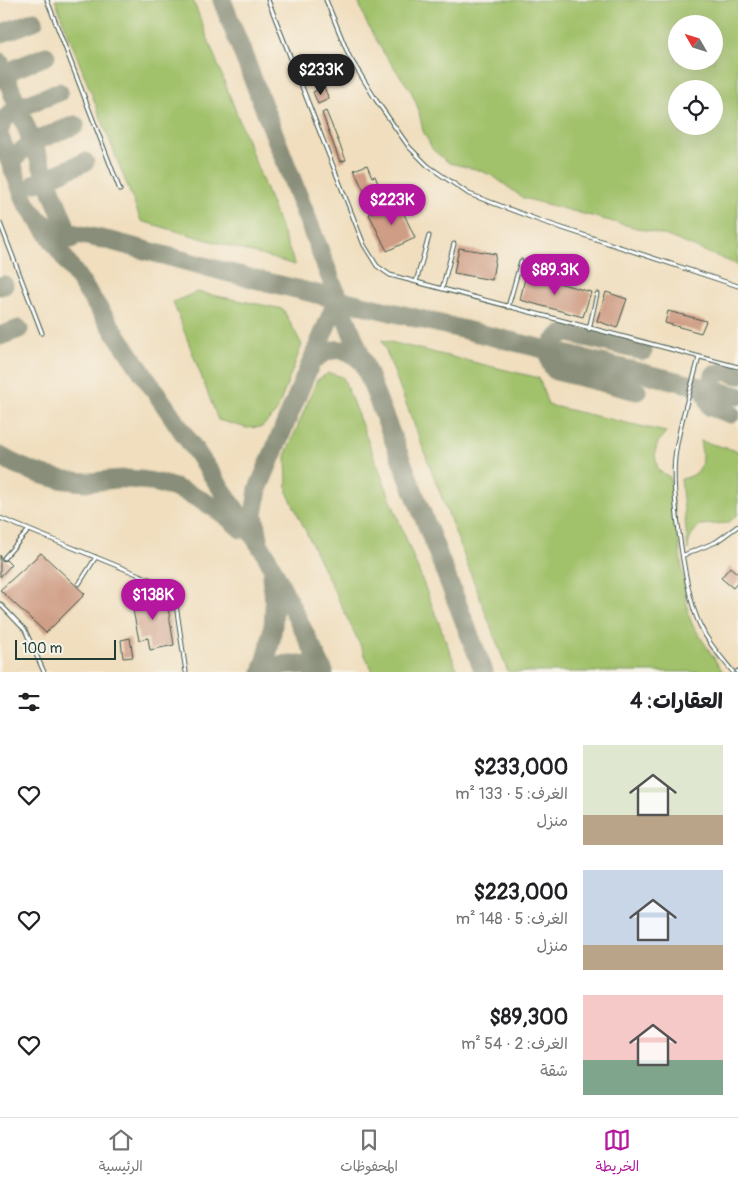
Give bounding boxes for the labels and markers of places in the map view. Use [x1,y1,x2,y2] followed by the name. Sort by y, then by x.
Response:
[286,54,356,96] pin: $233K
[357,184,427,226] pin: $223K
[514,254,596,296] pin: $89.3K
[118,578,188,621] pin: $138K

